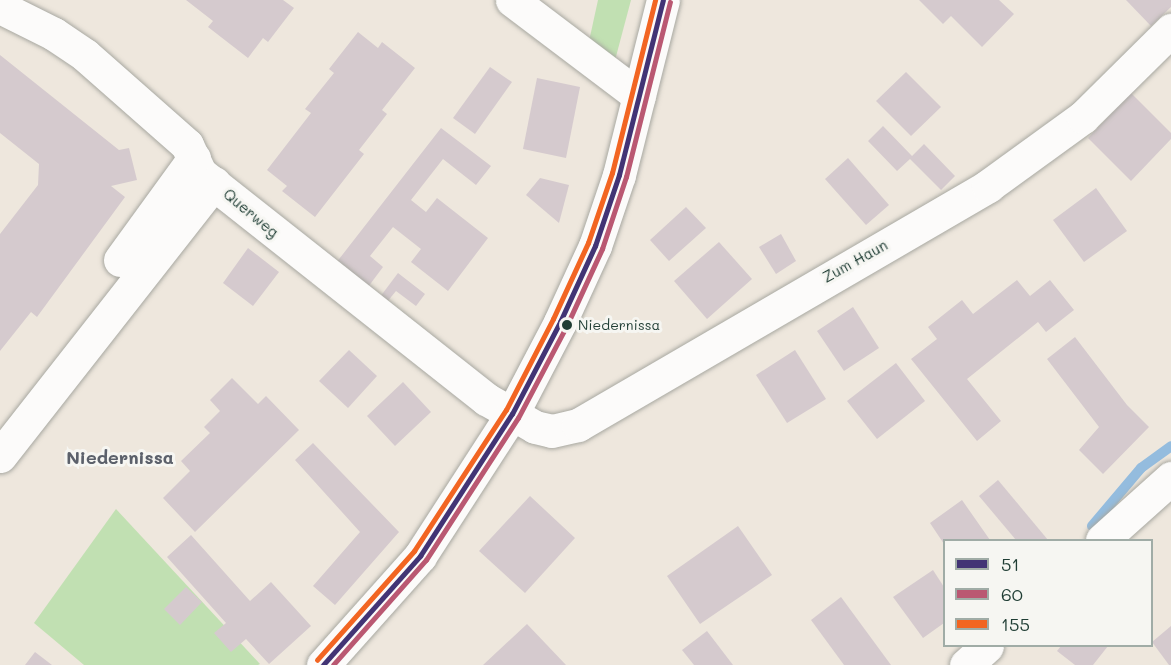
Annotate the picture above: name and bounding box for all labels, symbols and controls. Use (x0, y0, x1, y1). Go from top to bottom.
street label: Querweg (220, 185, 282, 241)
street label: Zum Haun (819, 236, 891, 286)
place label: Niedernissa (578, 317, 660, 333)
marker: Niedernissa (561, 319, 573, 331)
district label: Niedernissa (66, 446, 174, 468)
legend (943, 539, 1153, 647)
text: 51 (1001, 552, 1020, 576)
text: 60 (1001, 582, 1023, 606)
text: 155 (1001, 612, 1030, 636)

